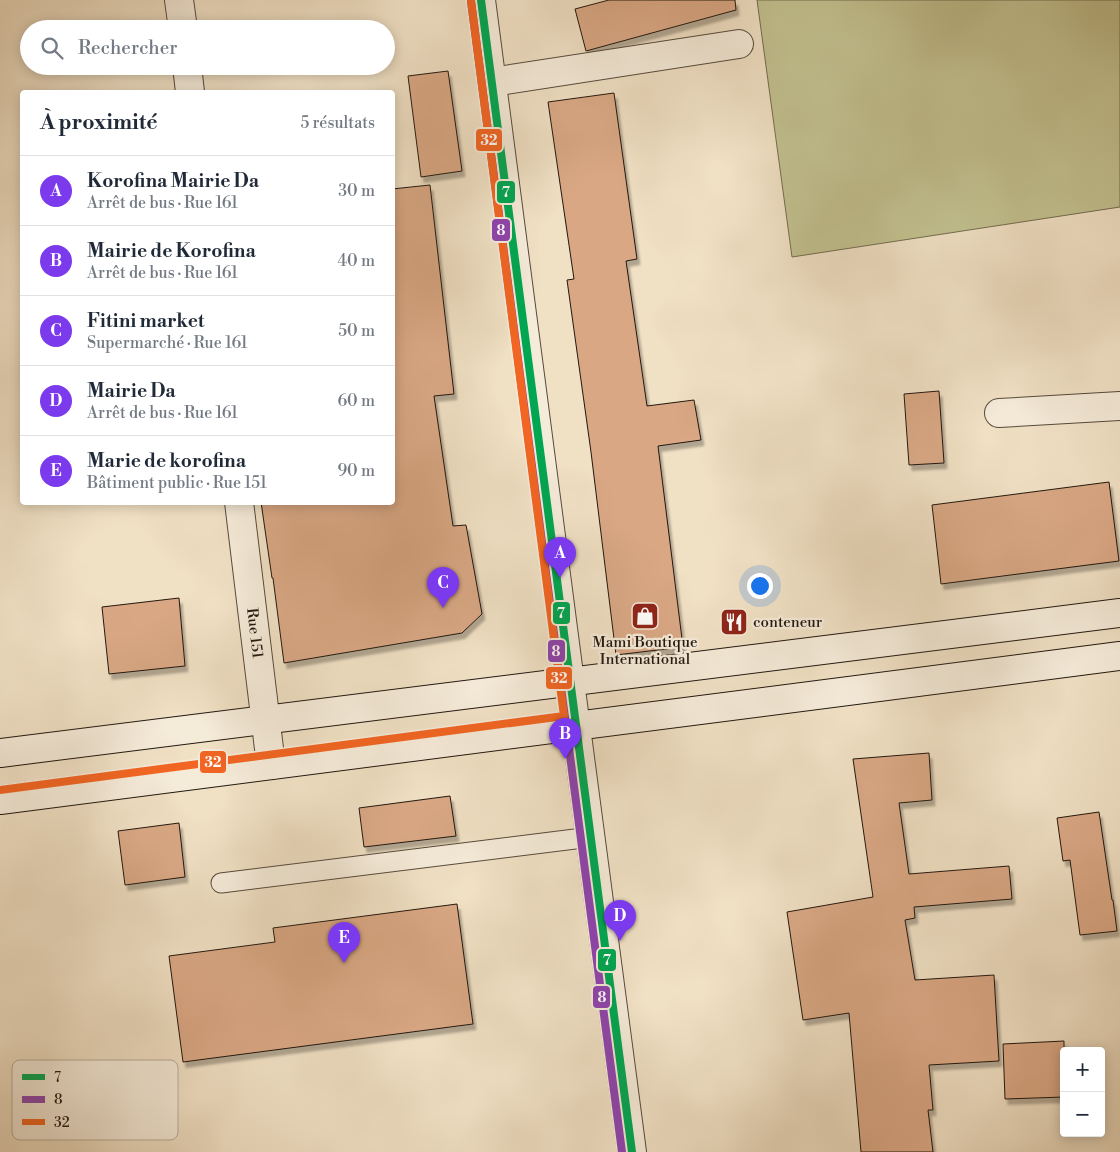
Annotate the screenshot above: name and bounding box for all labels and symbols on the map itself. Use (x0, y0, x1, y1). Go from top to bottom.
line badge: 32 (475, 128, 503, 152)
text: 32 (480, 132, 498, 150)
line badge: 7 (496, 180, 516, 204)
text: 7 (502, 184, 511, 202)
line badge: 8 (491, 218, 511, 242)
text: 8 (497, 222, 506, 240)
pin: A (544, 537, 576, 578)
pin: C (427, 567, 459, 608)
your location (747, 573, 773, 599)
line badge: 7 (552, 601, 571, 625)
shop icon: Mami Boutique International (630, 601, 660, 631)
text: 7 (557, 605, 566, 623)
street label: Rue 151 (242, 607, 267, 660)
restaurant icon: conteneur (719, 607, 749, 637)
place label: conteneur (753, 613, 823, 632)
place label: Mami Boutique International (592, 633, 698, 669)
line badge: 8 (547, 639, 566, 663)
text: 8 (552, 643, 561, 661)
line badge: 32 (545, 666, 573, 690)
text: 32 (550, 670, 568, 688)
pin: B (549, 718, 581, 759)
line badge: 32 (199, 750, 227, 774)
text: 32 (204, 754, 222, 772)
pin: D (604, 900, 636, 941)
pin: E (328, 922, 360, 963)
line badge: 7 (597, 948, 617, 972)
text: 7 (603, 952, 612, 970)
line badge: 8 (592, 985, 611, 1009)
text: 8 (598, 989, 607, 1007)
legend (12, 1060, 178, 1140)
text: 7 (54, 1069, 61, 1087)
text: 8 (54, 1091, 63, 1109)
text: 32 (54, 1114, 70, 1132)

